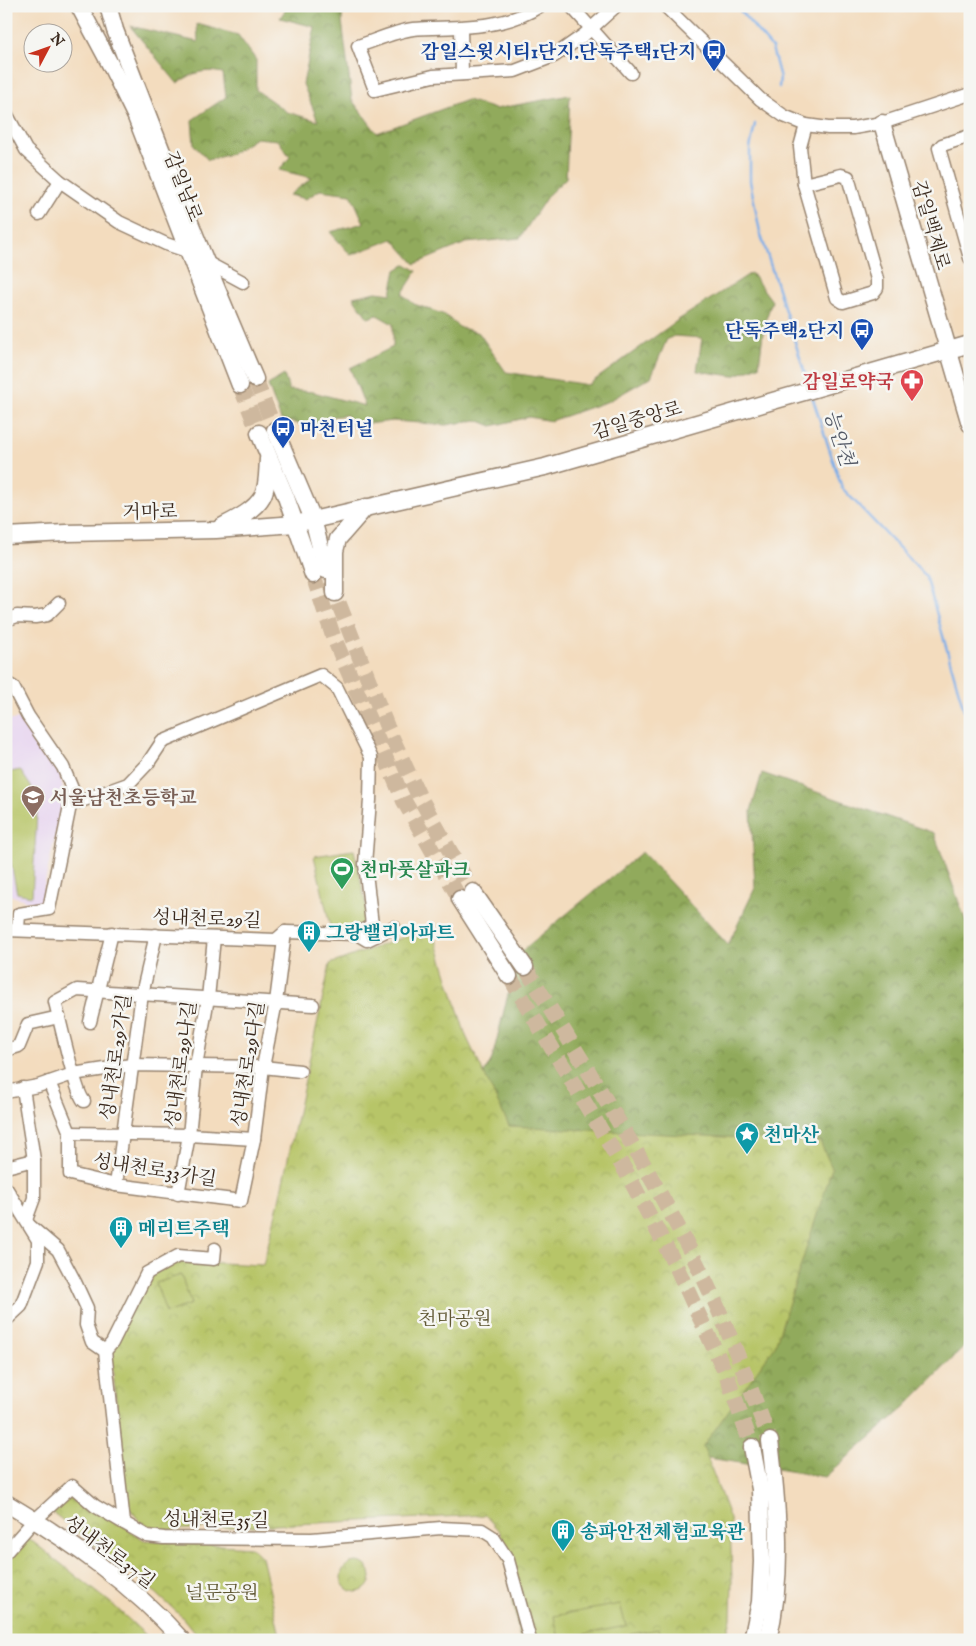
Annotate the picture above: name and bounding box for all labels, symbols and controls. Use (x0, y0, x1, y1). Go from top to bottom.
north arrow (22, 22, 72, 72)
text: N (46, 29, 68, 51)
bus stop icon: 감일스윗시티1단지.단독주택1단지 (701, 38, 727, 72)
place label: 감일스윗시티1단지.단독주택1단지 (421, 41, 696, 65)
street label: 감일남로 (158, 148, 206, 225)
street label: 감일백제로 (906, 178, 954, 273)
bus stop icon: 단독주택2단지 (849, 317, 875, 351)
place label: 단독주택2단지 (725, 320, 844, 344)
pharmacy icon: 감일로약국 (899, 368, 925, 402)
place label: 감일로약국 (802, 371, 894, 395)
street label: 감일중앙로 (590, 397, 685, 445)
water label: 능안천 (818, 407, 860, 471)
bus stop icon: 마천터널 (270, 415, 296, 449)
place label: 마천터널 (300, 418, 373, 442)
street label: 거마로 (122, 501, 178, 525)
school or university icon: 서울남천초등학교 (20, 784, 46, 818)
place label: 서울남천초등학교 (50, 787, 197, 811)
sports icon: 천마풋살파크 (329, 856, 355, 890)
place label: 천마풋살파크 (360, 859, 471, 883)
street label: 성내천로29길 (152, 906, 262, 934)
building icon: 그랑밸리아파트 (296, 919, 322, 953)
place label: 그랑밸리아파트 (326, 922, 455, 946)
street label: 성내천로29가길 (96, 993, 138, 1122)
street label: 성내천로29나길 (161, 1000, 203, 1129)
street label: 성내천로29다길 (227, 1000, 271, 1129)
place icon: 천마산 (734, 1121, 760, 1155)
place label: 천마산 (764, 1124, 820, 1148)
street label: 성내천로33가길 (91, 1149, 218, 1193)
building icon: 메리트주택 (108, 1215, 134, 1249)
place label: 메리트주택 (138, 1218, 230, 1242)
park label: 천마공원 (418, 1308, 492, 1332)
street label: 성내천로35길 (163, 1508, 269, 1534)
street label: 성내천로37길 (59, 1511, 159, 1595)
building icon: 송파안전체험교육관 (550, 1518, 576, 1552)
place label: 송파안전체험교육관 (580, 1521, 746, 1545)
park label: 널문공원 (185, 1582, 259, 1606)

